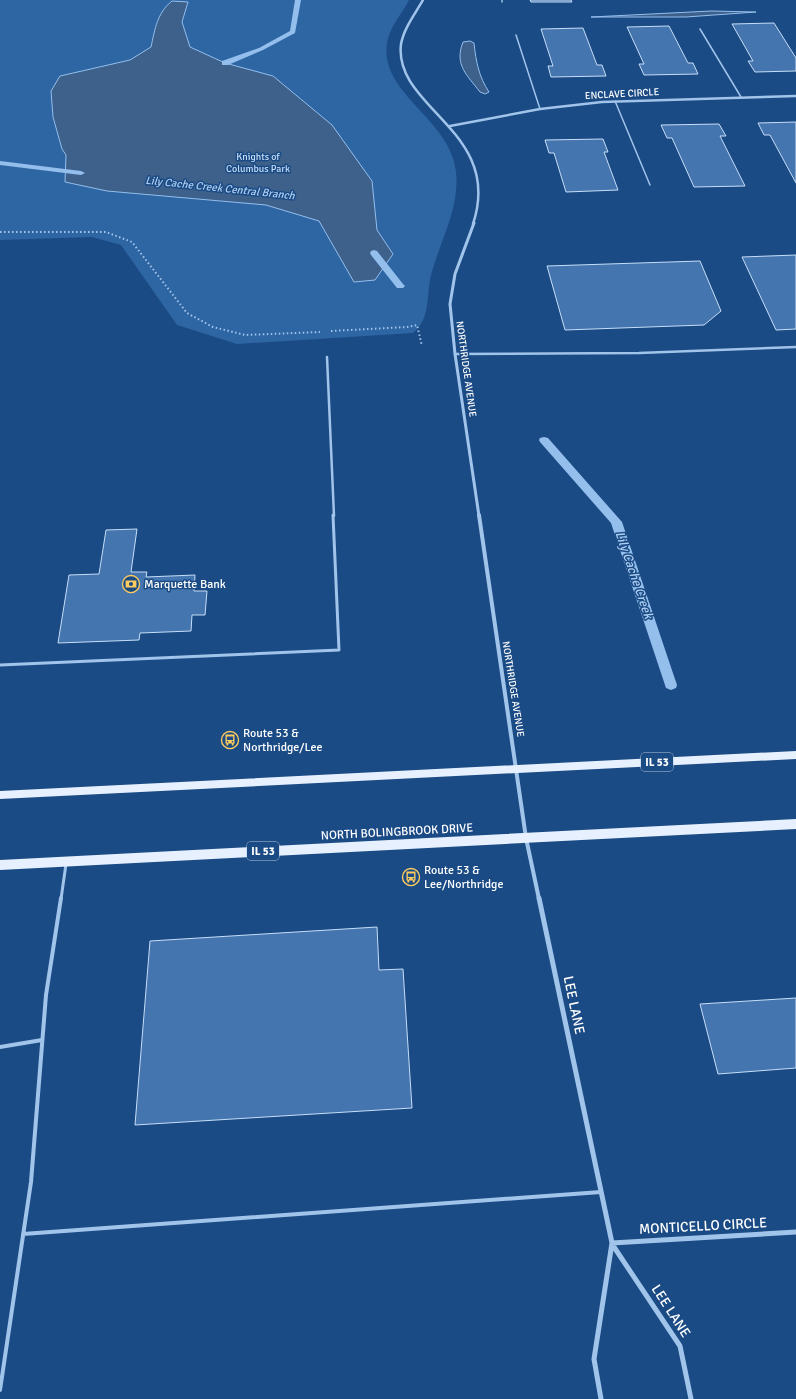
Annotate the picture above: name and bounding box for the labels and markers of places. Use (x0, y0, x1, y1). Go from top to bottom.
bank icon: Marquette Bank (121, 574, 141, 594)
place label: Marquette Bank (144, 577, 226, 592)
place label: Route 53 & Northridge/Lee (243, 726, 322, 755)
bus stop icon: Route 53 & Northridge/Lee (220, 730, 240, 750)
place label: Route 53 & Lee/Northridge (424, 863, 503, 892)
bus stop icon: Route 53 & Lee/Northridge (401, 867, 421, 887)

